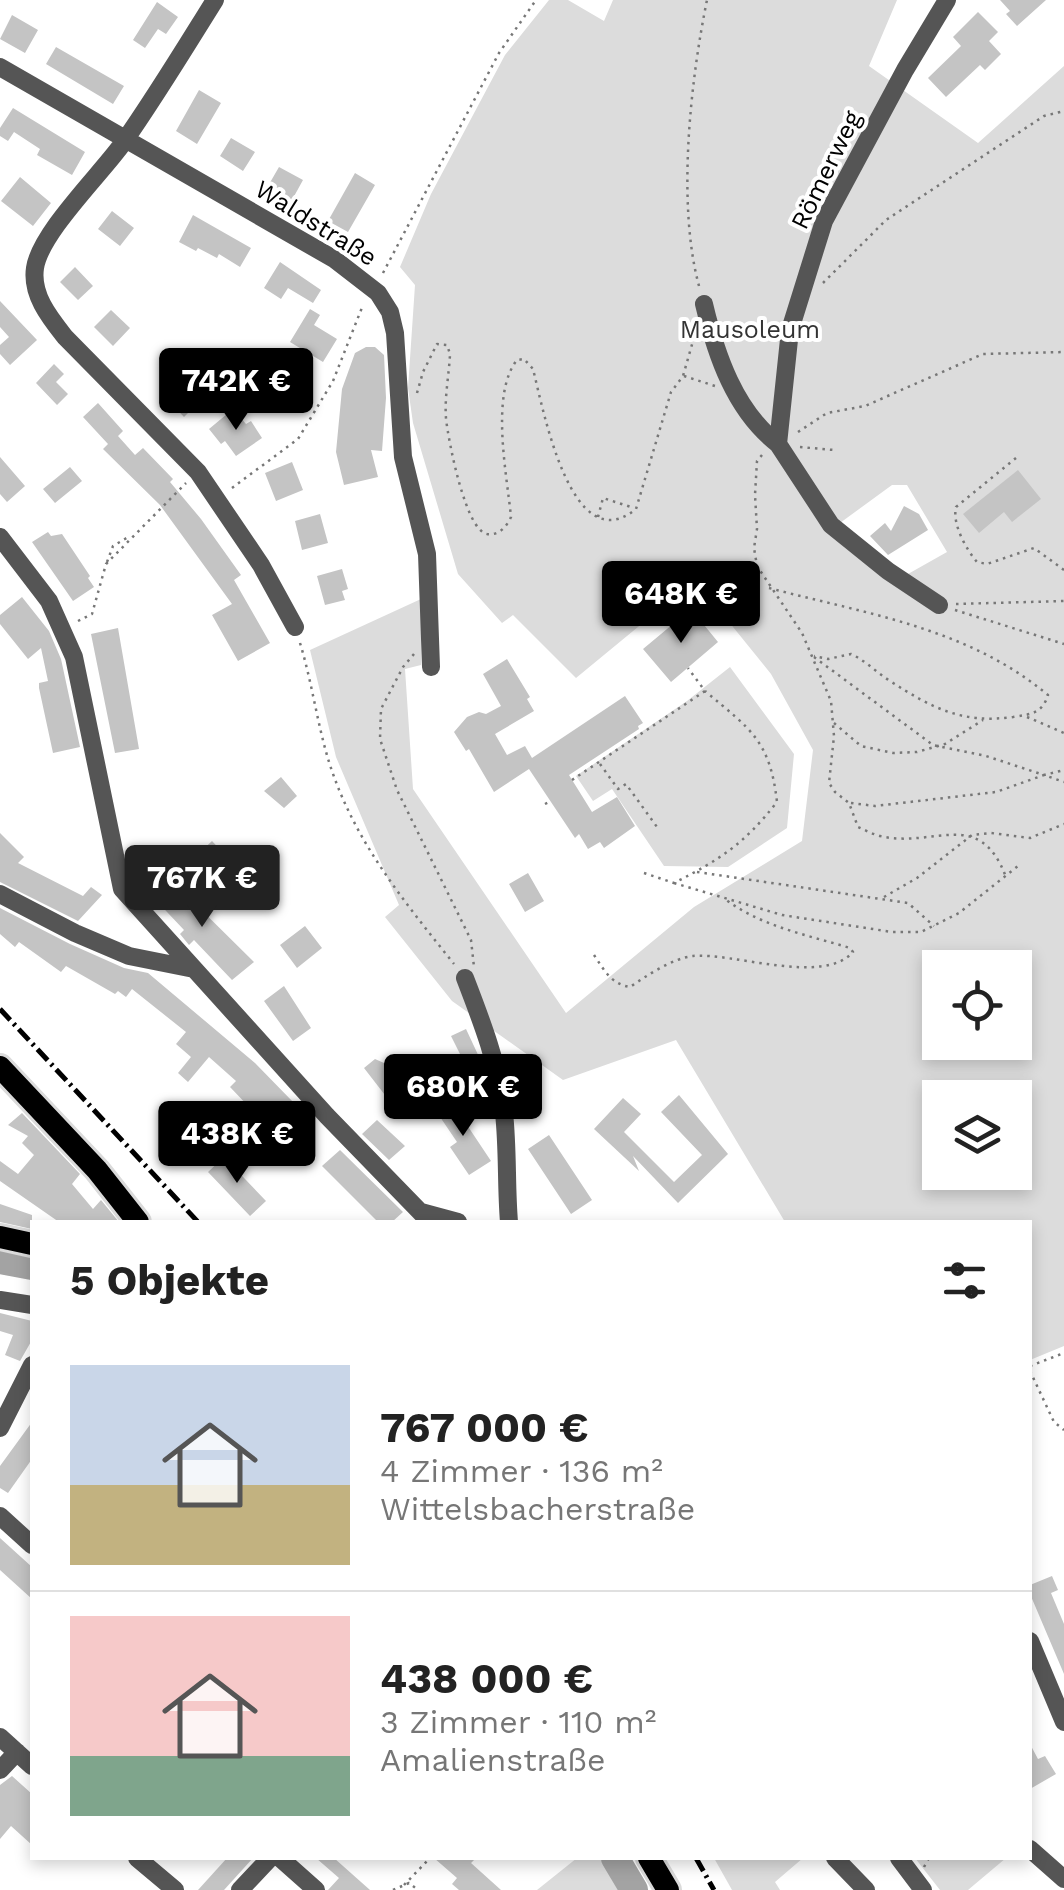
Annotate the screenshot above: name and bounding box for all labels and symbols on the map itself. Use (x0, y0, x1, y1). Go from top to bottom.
street label: Römerweg (785, 106, 867, 234)
street label: Waldstraße (250, 174, 382, 272)
park label: Mausoleum (680, 315, 820, 344)
pin: 742K € (155, 348, 317, 433)
pin: 648K € (600, 561, 762, 646)
pin: 767K € (121, 845, 283, 930)
pin: 680K € (382, 1054, 544, 1139)
pin: 438K € (156, 1101, 318, 1186)

